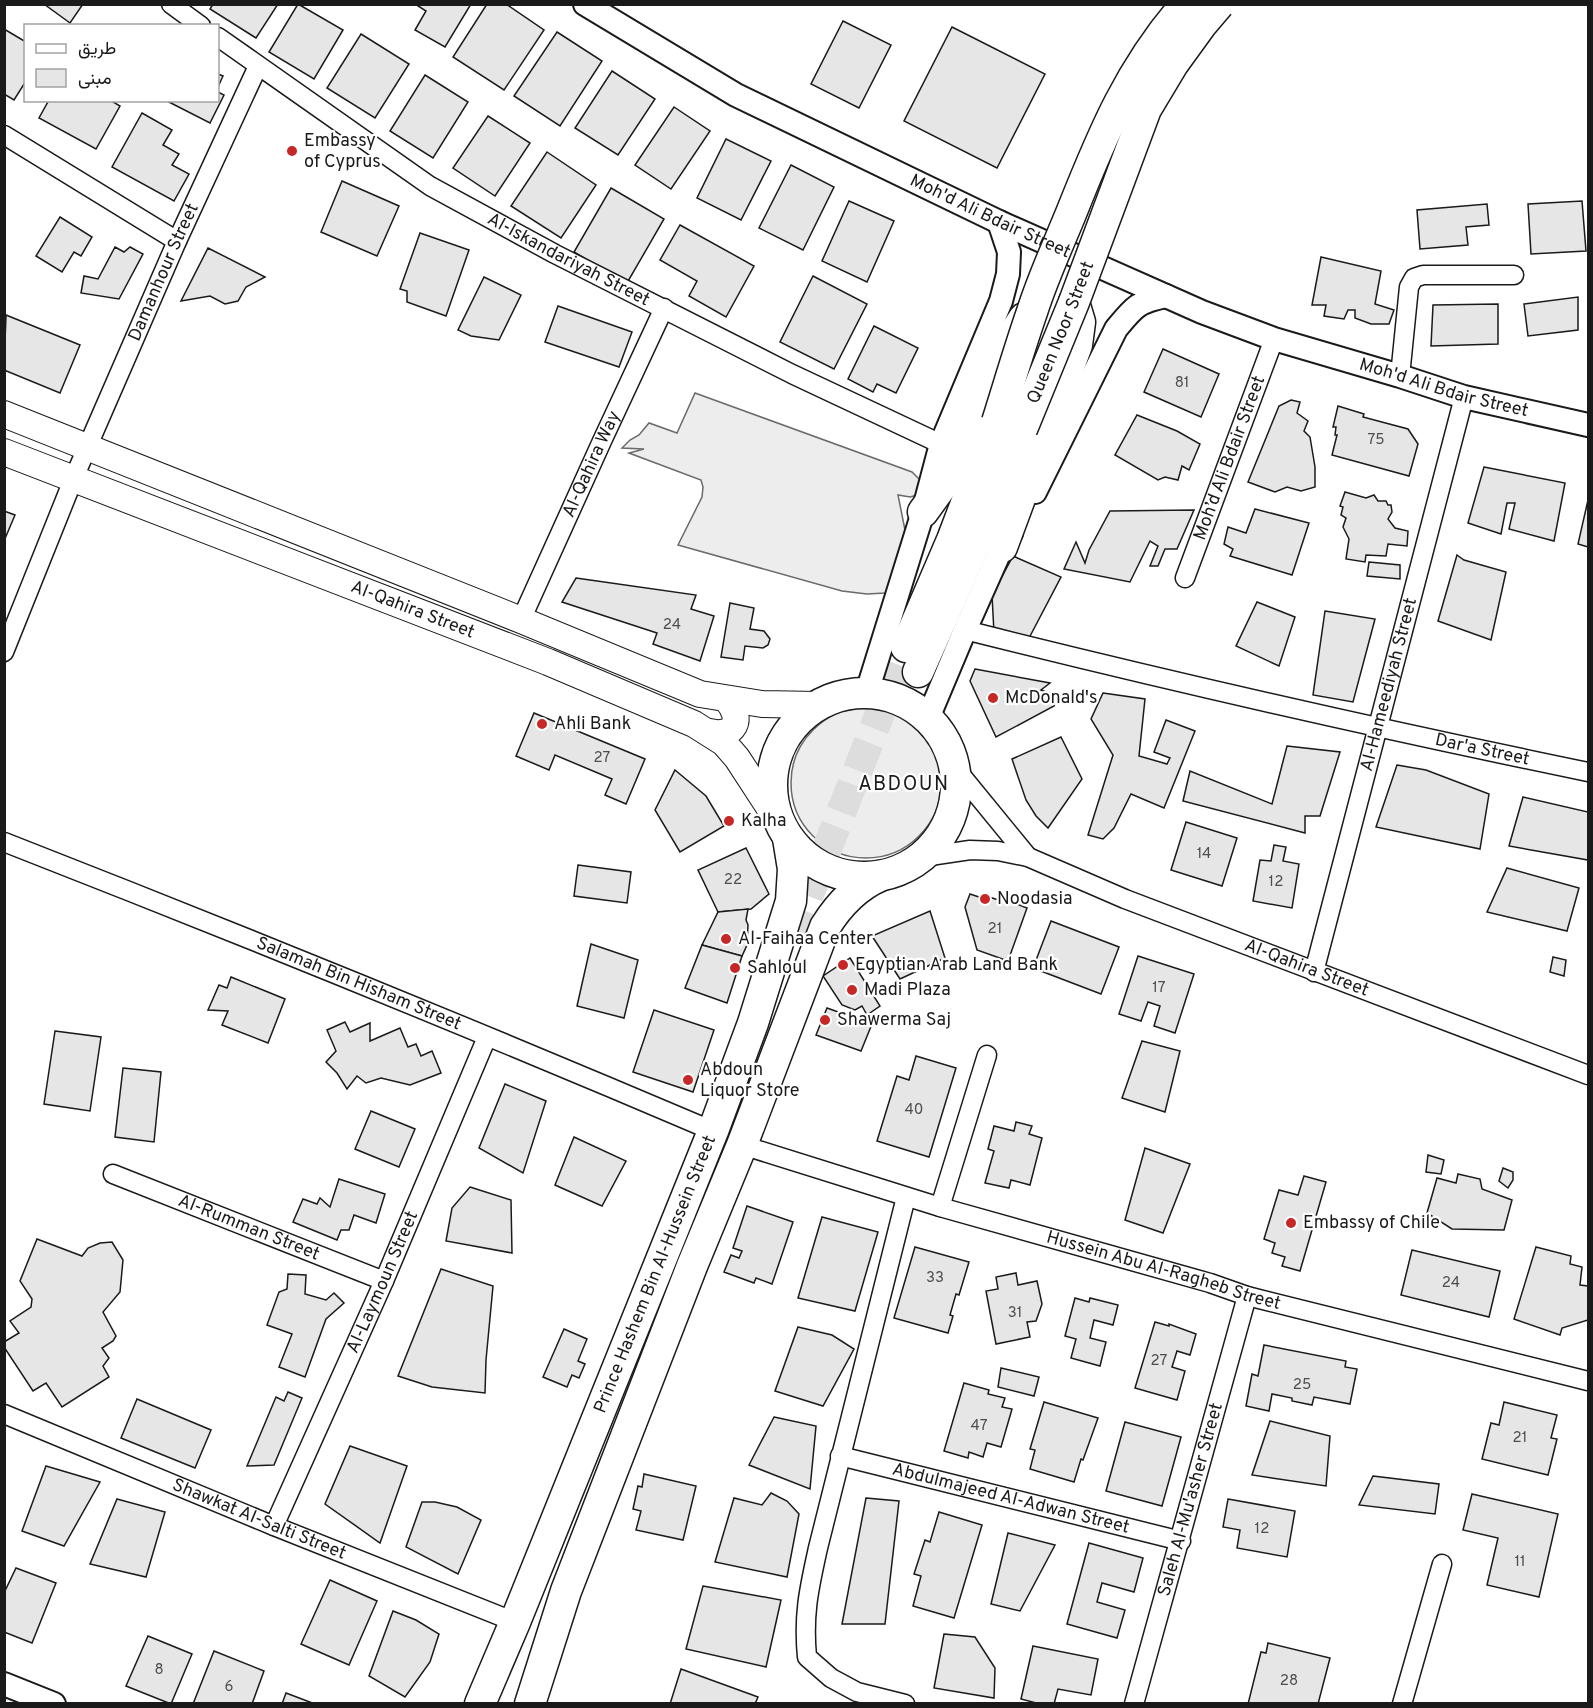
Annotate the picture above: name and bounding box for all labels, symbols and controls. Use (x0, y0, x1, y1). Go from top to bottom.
legend (24, 24, 219, 102)
text: طريق (78, 38, 116, 61)
text: مبنى (78, 68, 112, 91)
place label: Embassy of Cyprus (304, 130, 381, 174)
marker: Embassy of Cyprus (285, 144, 299, 158)
street label: Moh'd Ali Bdair Street (906, 169, 1074, 264)
street label: Damanhour Street (123, 200, 204, 345)
street label: Al-Iskandariyah Street (483, 208, 654, 312)
street label: Queen Noor Street (1022, 258, 1100, 407)
street label: Moh'd Ali Bdair Street (1356, 353, 1530, 423)
street label: Moh’d Ali Bdair Street (1189, 373, 1271, 544)
house number: 81 (1175, 374, 1189, 393)
street label: Al-Qahira Way (557, 407, 626, 521)
house number: 75 (1367, 431, 1385, 450)
street label: Al-Qahira Street (347, 575, 478, 644)
street label: Al-Hameediyah Street (1355, 595, 1423, 774)
house number: 24 (663, 616, 681, 635)
place label: McDonald's (1005, 687, 1097, 710)
marker: McDonald's (986, 691, 1000, 705)
place label: Ahli Bank (554, 713, 631, 736)
marker: Ahli Bank (535, 717, 549, 731)
street label: Dar'a Street (1433, 728, 1532, 771)
house number: 27 (594, 749, 611, 768)
district label: ABDOUN (858, 772, 950, 798)
place label: Kalha (741, 810, 787, 833)
marker: Kalha (722, 814, 736, 828)
house number: 14 (1197, 845, 1211, 864)
house number: 22 (724, 871, 742, 890)
house number: 12 (1269, 873, 1283, 892)
place label: Noodasia (997, 888, 1073, 911)
marker: Noodasia (978, 892, 992, 906)
house number: 21 (988, 920, 1002, 939)
place label: Al-Faihaa Center (738, 928, 873, 951)
street label: Salamah Bin Hisham Street (253, 932, 465, 1036)
marker: Al-Faihaa Center (719, 932, 733, 946)
street label: Al-Qahira Street (1241, 934, 1372, 1002)
place label: Egyptian Arab Land Bank (855, 954, 1058, 977)
place label: Sahloul (747, 957, 807, 980)
marker: Egyptian Arab Land Bank (836, 958, 850, 972)
marker: Sahloul (728, 961, 742, 975)
place label: Madi Plaza (864, 979, 951, 1002)
house number: 17 (1152, 979, 1166, 998)
marker: Madi Plaza (845, 983, 859, 997)
place label: Shawerma Saj (837, 1009, 951, 1032)
marker: Shawerma Saj (818, 1013, 832, 1027)
place label: Abdoun Liquor Store (700, 1059, 799, 1103)
marker: Abdoun Liquor Store (681, 1073, 695, 1087)
house number: 40 (905, 1101, 923, 1120)
street label: Prince Hashem Bin Al-Hussein Street (589, 1132, 722, 1417)
street label: Al-Rumman Street (175, 1189, 323, 1266)
street label: Al-Laymoun Street (342, 1208, 424, 1357)
place label: Embassy of Chile (1303, 1212, 1440, 1235)
marker: Embassy of Chile (1284, 1216, 1298, 1230)
street label: Hussein Abu Al-Ragheb Street (1044, 1226, 1283, 1315)
house number: 33 (926, 1269, 944, 1288)
house number: 24 (1442, 1274, 1460, 1293)
house number: 31 (1008, 1304, 1022, 1323)
house number: 27 (1151, 1352, 1168, 1371)
house number: 25 (1293, 1376, 1311, 1395)
street label: Saleh Al-Mu'asher Street (1153, 1400, 1228, 1599)
house number: 47 (971, 1417, 988, 1436)
house number: 21 (1513, 1429, 1527, 1448)
street label: Abdulmajeed Al-Adwan Street (890, 1458, 1132, 1539)
street label: Shawkat Al-Salti Street (169, 1474, 349, 1565)
house number: 12 (1255, 1520, 1269, 1539)
house number: 11 (1514, 1553, 1526, 1572)
house number: 8 (154, 1661, 164, 1680)
house number: 28 (1280, 1672, 1298, 1691)
house number: 6 (225, 1678, 234, 1697)

